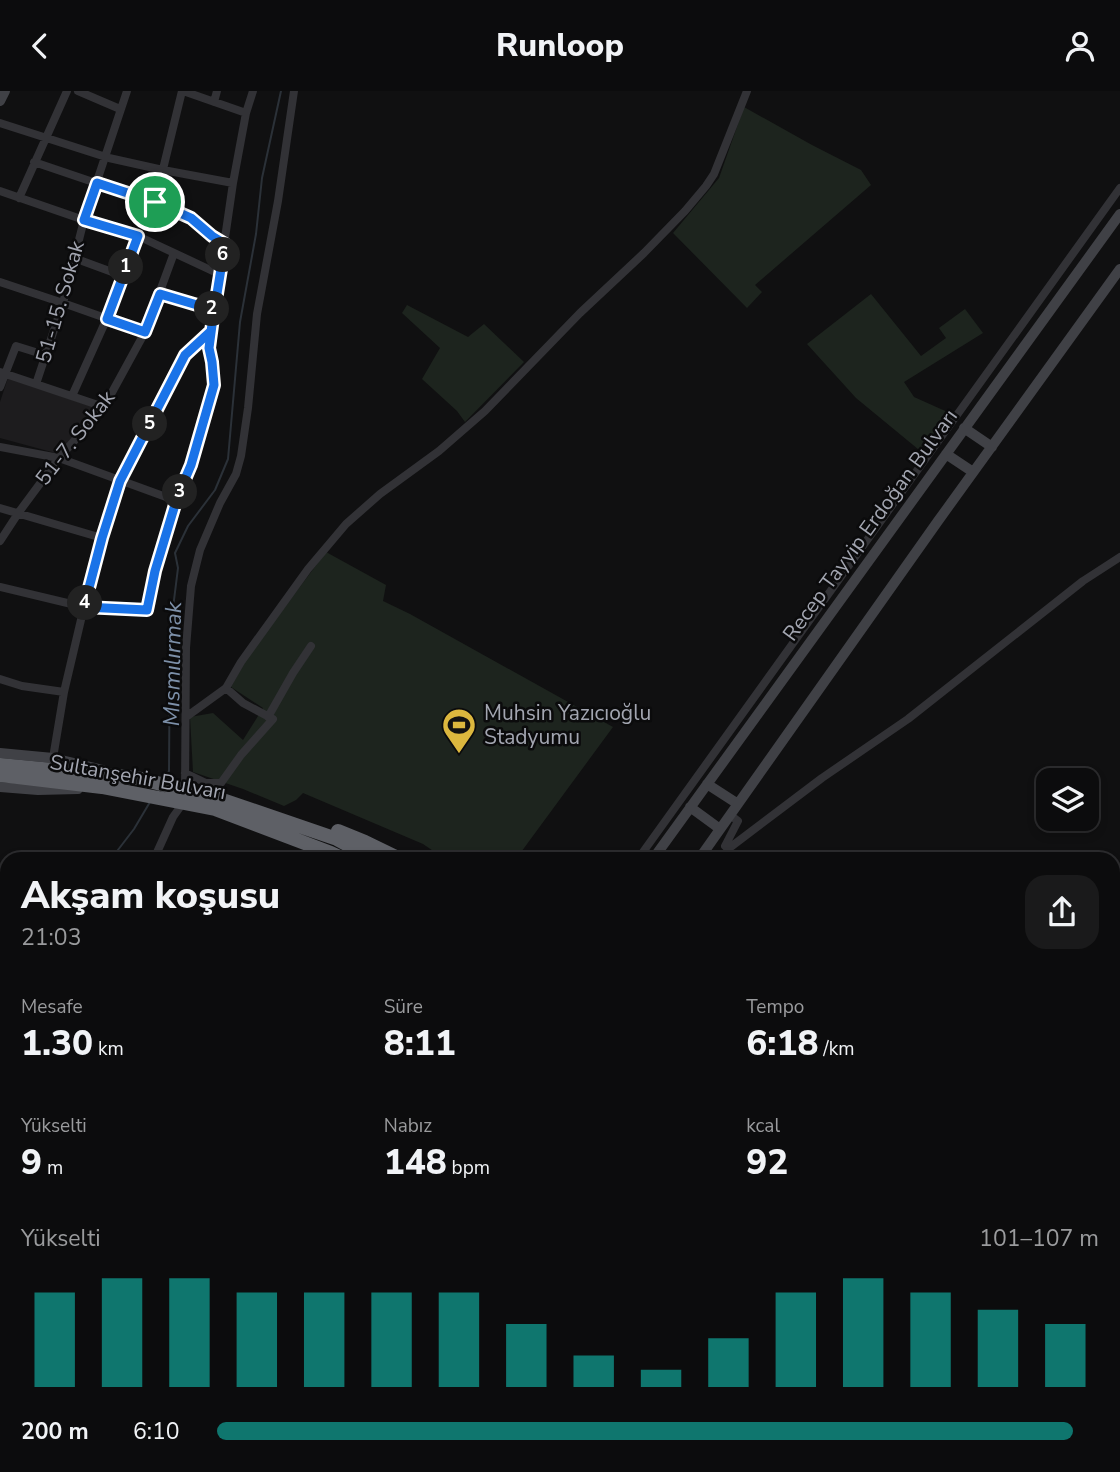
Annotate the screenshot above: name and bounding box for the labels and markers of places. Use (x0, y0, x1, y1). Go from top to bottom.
pin (125, 172, 185, 232)
pin: 6 (206, 237, 241, 273)
pin: 1 (108, 249, 144, 285)
pin: 2 (194, 291, 230, 326)
pin: 5 (132, 407, 168, 441)
pin: 3 (162, 475, 198, 509)
pin: 4 (68, 585, 102, 621)
place label: Muhsin Yazıcıoğlu Stadyumu (484, 699, 651, 751)
sports icon: Muhsin Yazıcıoğlu Stadyumu (440, 706, 478, 755)

